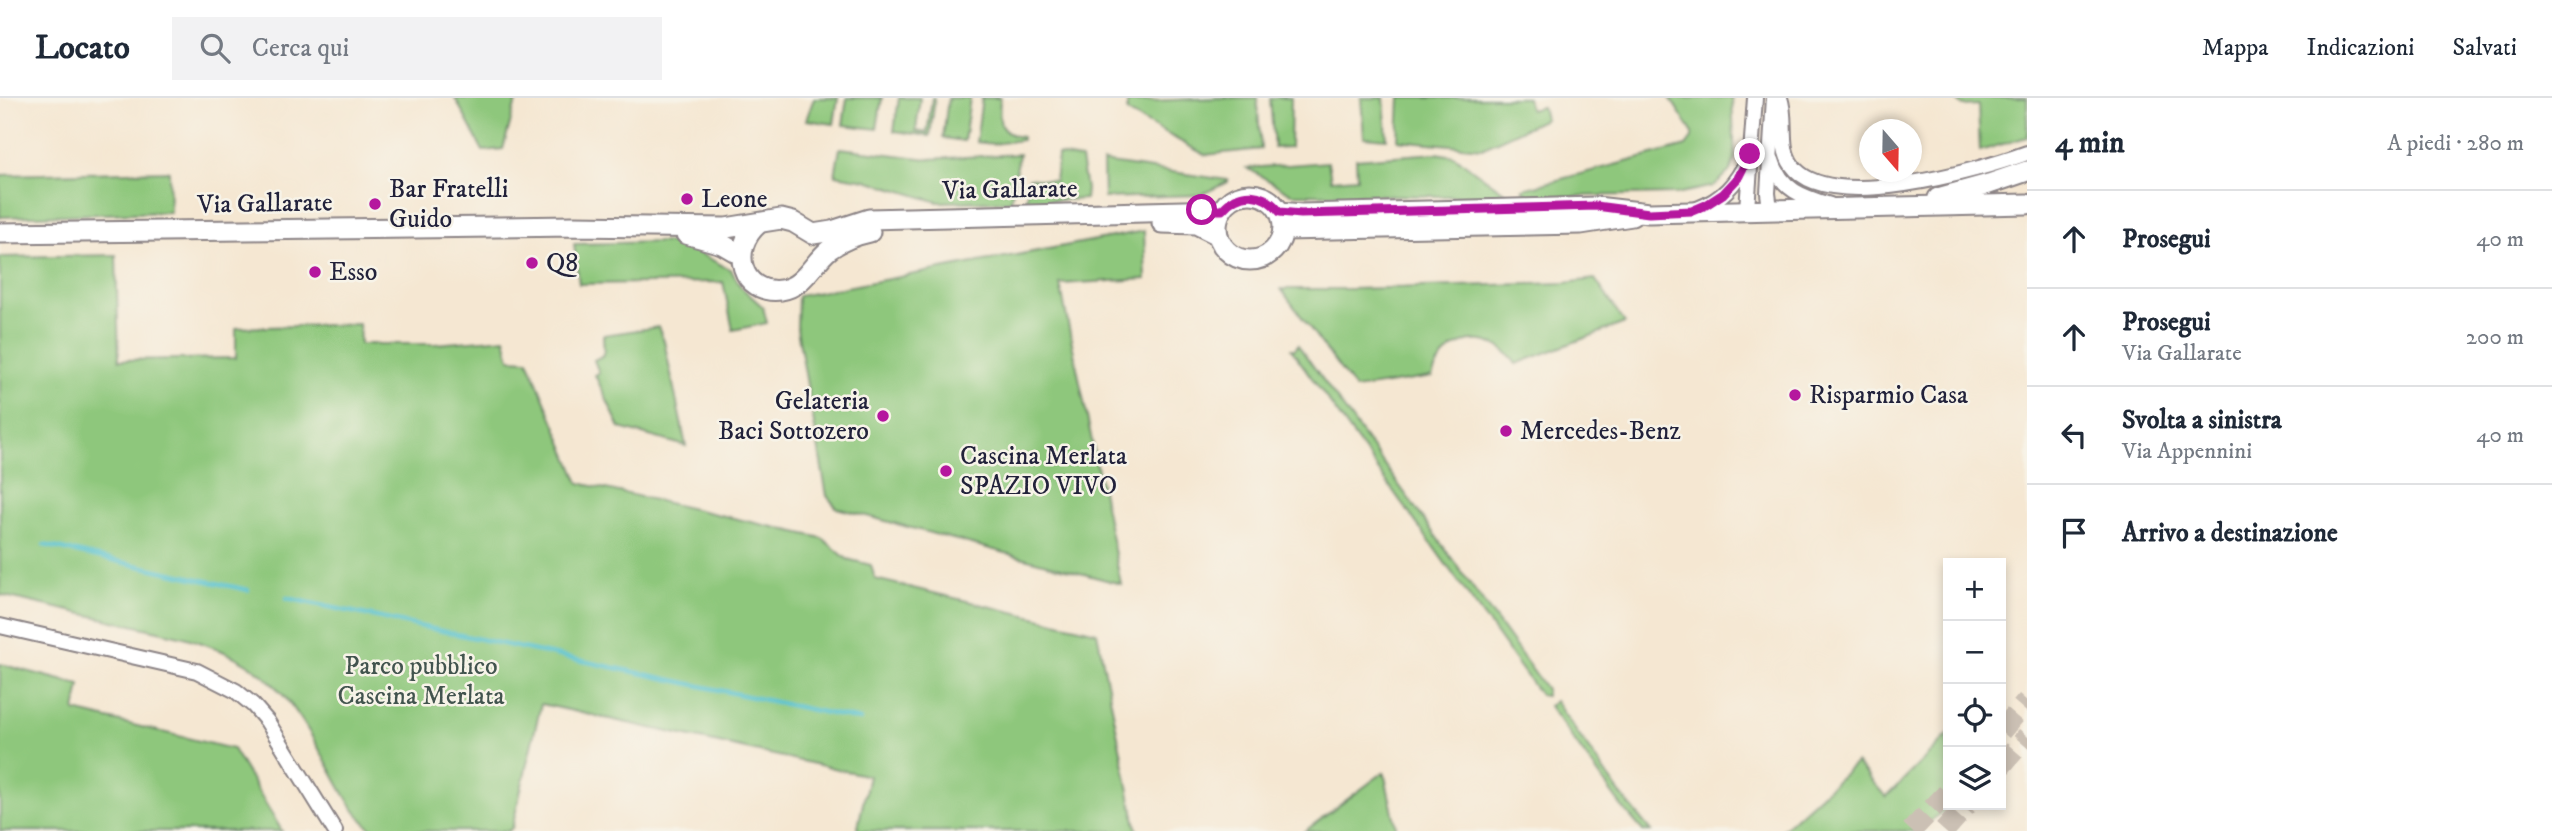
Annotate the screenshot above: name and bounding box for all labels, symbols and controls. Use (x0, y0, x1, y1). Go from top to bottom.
search box (172, 17, 662, 80)
text: Locato (35, 28, 130, 69)
icon: search (196, 29, 234, 67)
text: Cerca qui (252, 32, 349, 65)
text: Mappa (2202, 33, 2269, 63)
text: Indicazioni (2307, 33, 2415, 63)
text: Salvati (2453, 33, 2517, 63)
north arrow (1859, 119, 1922, 182)
text: 4 min (2055, 125, 2125, 162)
text: A piedi · 280 m (2387, 129, 2524, 158)
route end (1734, 138, 1765, 169)
street label: Via Gallarate (941, 172, 1078, 208)
place label: Bar Fratelli Guido (389, 173, 509, 236)
place label: Leone (701, 183, 767, 216)
street label: Via Gallarate (196, 186, 333, 222)
marker: Leone (679, 191, 695, 207)
route start (1186, 194, 1217, 225)
marker: Bar Fratelli Guido (367, 196, 383, 212)
icon: ahead (2055, 220, 2093, 258)
text: Prosegui (2122, 223, 2211, 256)
text: 40 m (2476, 225, 2524, 254)
place label: Q8 (546, 247, 578, 280)
marker: Q8 (524, 255, 540, 271)
place label: Esso (329, 256, 377, 289)
marker: Esso (307, 264, 323, 280)
text: Prosegui (2122, 306, 2211, 339)
icon: ahead (2055, 318, 2093, 356)
text: 200 m (2466, 323, 2524, 352)
text: Via Gallarate (2122, 339, 2242, 368)
place label: Risparmio Casa (1809, 379, 1968, 412)
place label: Gelateria Baci Sottozero (718, 385, 869, 448)
marker: Risparmio Casa (1787, 387, 1803, 403)
text: Svolta a sinistra (2122, 404, 2282, 437)
marker: Gelateria Baci Sottozero (875, 408, 891, 424)
place label: Mercedes-Benz (1520, 415, 1681, 448)
icon: left (2055, 416, 2093, 454)
text: 40 m (2476, 421, 2524, 450)
marker: Mercedes-Benz (1498, 423, 1514, 439)
text: Via Appennini (2122, 437, 2252, 466)
place label: Cascina Merlata SPAZIO VIVO (960, 440, 1127, 503)
marker: Cascina Merlata SPAZIO VIVO (938, 463, 954, 479)
icon: arrive (2055, 514, 2093, 552)
text: Arrivo a destinazione (2122, 517, 2338, 550)
map controls (1943, 558, 2006, 810)
button: + (1943, 558, 2006, 621)
button: − (1943, 621, 2006, 684)
park label: Parco pubblico Cascina Merlata (337, 650, 505, 713)
button: locate (1943, 684, 2006, 747)
button: layers (1943, 747, 2006, 810)

